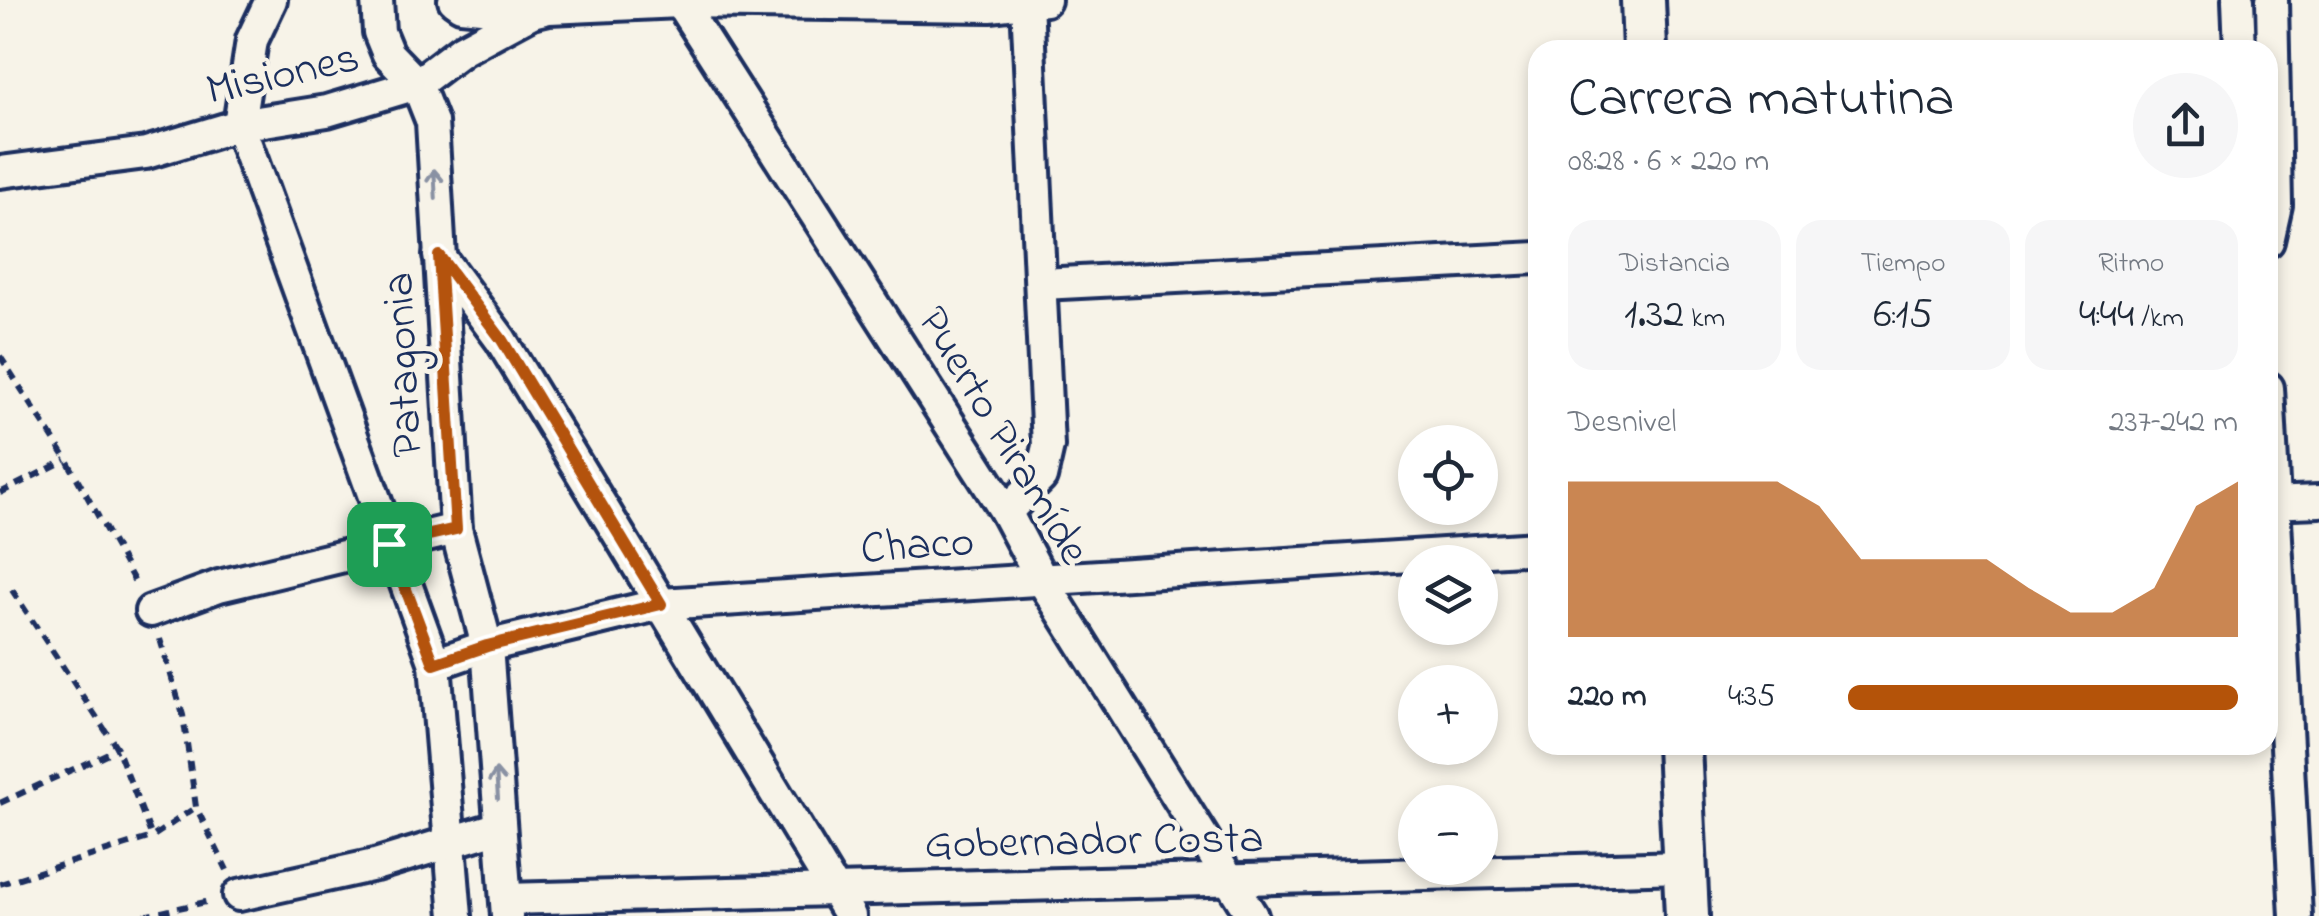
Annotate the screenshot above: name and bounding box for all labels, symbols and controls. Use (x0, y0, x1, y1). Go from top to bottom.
street label: Misiones (200, 26, 366, 125)
text: Carrera matutina (1568, 61, 1955, 141)
button: share (2133, 73, 2238, 178)
text: 08:28 · 6 × 220 m (1568, 139, 1769, 186)
one-way arrow (425, 168, 444, 200)
text: Distancia (1619, 244, 1730, 285)
text: Tiempo (1860, 244, 1946, 285)
text: Ritmo (2098, 244, 2164, 285)
street label: Patagonia (367, 270, 444, 459)
text: 1.32 (1624, 285, 1684, 346)
text: 6:15 (1873, 285, 1933, 346)
text: 4:44 (2079, 285, 2134, 346)
street label: Puerto Piramíde (898, 295, 1105, 579)
text: km (1684, 299, 1725, 340)
text: /km (2134, 299, 2184, 340)
text: Desnivel (1568, 400, 1677, 447)
text: 237–242 m (2109, 400, 2238, 447)
map controls (1398, 425, 1498, 885)
button: locate (1398, 425, 1498, 525)
pin (347, 502, 432, 587)
street label: Chaco (858, 510, 976, 584)
icon: arrive (362, 517, 417, 572)
button: layers (1398, 545, 1498, 645)
button: + (1398, 665, 1498, 765)
text: 220 m (1568, 674, 1646, 721)
text: 4:35 (1728, 674, 1775, 721)
one-way arrow (487, 768, 506, 800)
button: − (1398, 785, 1498, 885)
street label: Gobernador Costa (924, 807, 1264, 879)

